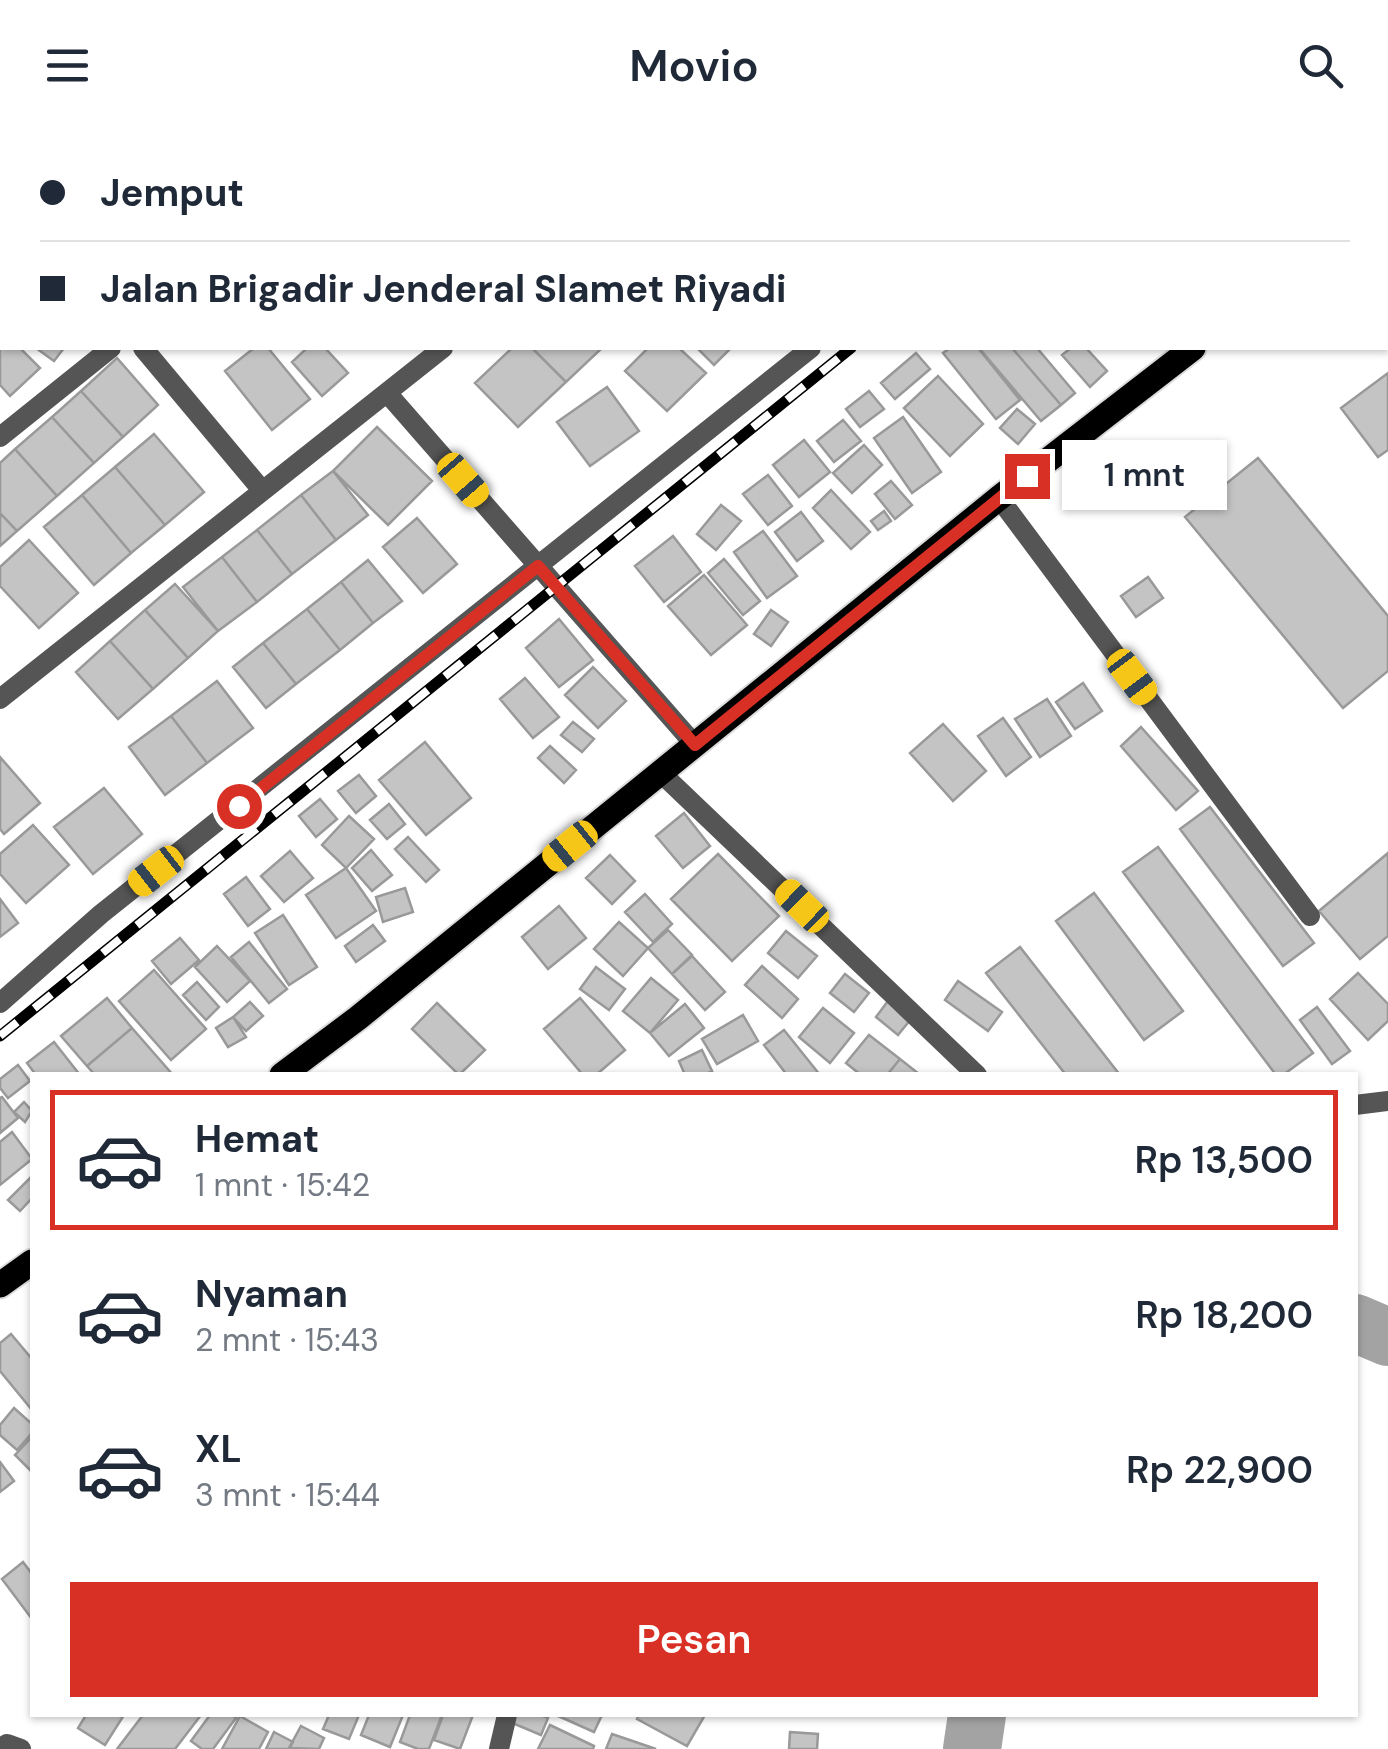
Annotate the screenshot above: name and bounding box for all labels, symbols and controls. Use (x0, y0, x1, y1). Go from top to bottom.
text: Movio (629, 36, 759, 95)
icon: menu (40, 38, 95, 93)
icon: search (1293, 38, 1348, 93)
text: Jemput (100, 168, 244, 218)
text: Jalan Brigadir Jenderal Slamet Riyadi (100, 264, 787, 314)
callout: 1 mnt (1062, 441, 1227, 511)
car (432, 448, 494, 512)
route end (1005, 454, 1050, 499)
text: 1 mnt (1104, 454, 1185, 496)
car (1102, 644, 1162, 710)
route start (217, 784, 262, 829)
car (537, 815, 603, 877)
car (123, 841, 189, 901)
car (770, 874, 834, 938)
text: Hemat (195, 1114, 319, 1164)
icon: car (75, 1115, 165, 1205)
text: Rp 13,500 (1134, 1135, 1313, 1185)
text: 1 mnt · 15:42 (195, 1164, 370, 1206)
text: Nyaman (195, 1269, 348, 1319)
icon: car (75, 1270, 165, 1360)
text: Rp 18,200 (1135, 1290, 1313, 1340)
text: 2 mnt · 15:43 (195, 1319, 379, 1361)
text: XL (195, 1424, 242, 1474)
icon: car (75, 1425, 165, 1515)
text: Rp 22,900 (1126, 1445, 1313, 1495)
text: 3 mnt · 15:44 (195, 1474, 380, 1516)
button: Pesan (70, 1582, 1318, 1697)

